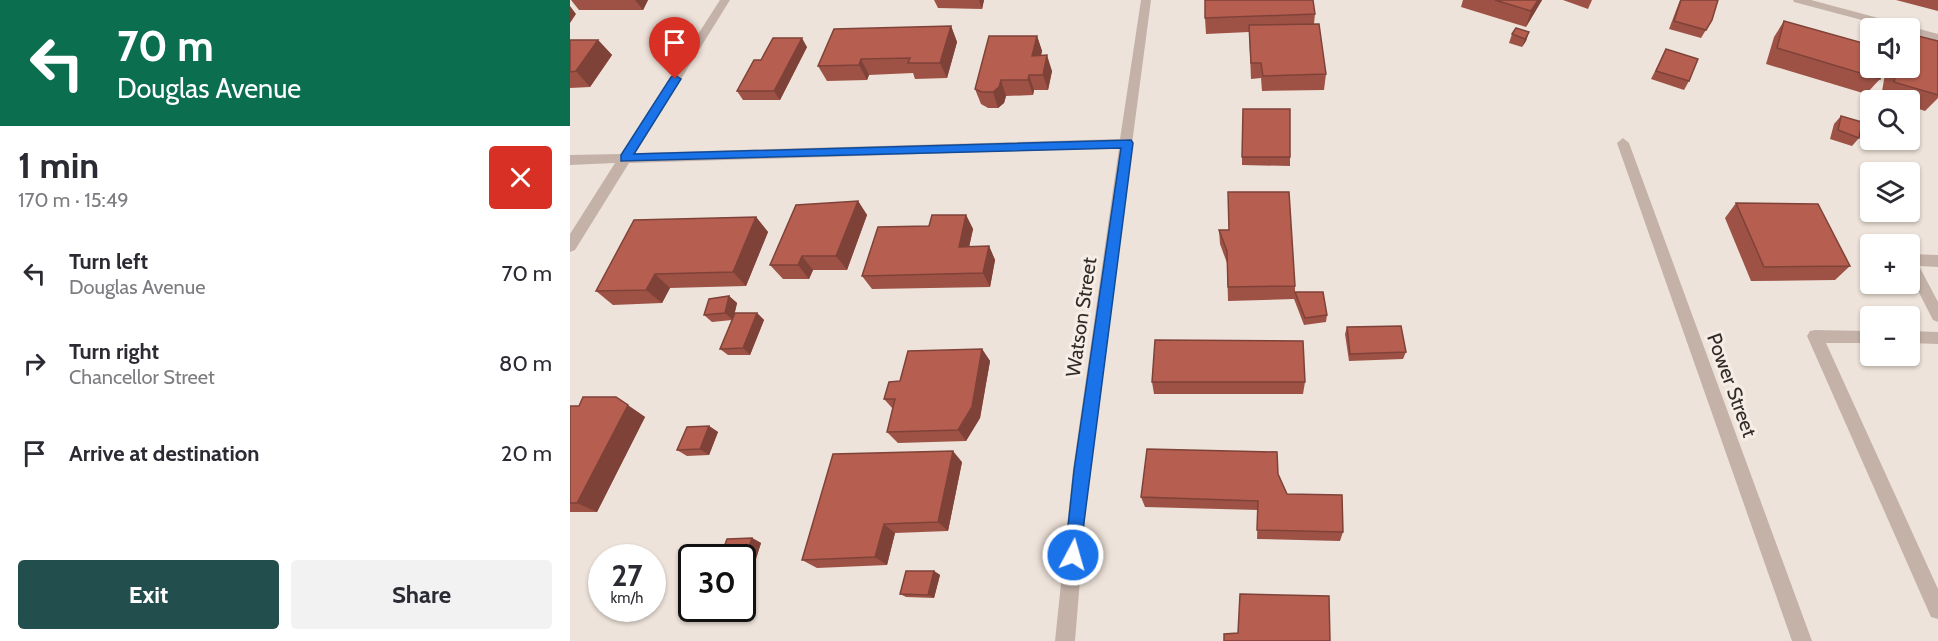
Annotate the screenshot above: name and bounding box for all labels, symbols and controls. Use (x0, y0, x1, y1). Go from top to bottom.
pin (649, 17, 700, 79)
map controls (1860, 18, 1920, 366)
button: sound (1860, 18, 1920, 78)
text: 70 m (117, 20, 214, 72)
icon: left (18, 24, 96, 102)
icon: arrive (658, 26, 691, 59)
text: Douglas Avenue (117, 72, 301, 105)
button: search (1860, 90, 1920, 150)
text: 1 min (18, 143, 99, 187)
button: close (489, 146, 552, 209)
button: layers (1860, 162, 1920, 222)
text: 170 m · 15:49 (18, 188, 129, 212)
button: + (1860, 234, 1920, 294)
text: Turn left (69, 248, 148, 275)
street label: Watson Street (1061, 255, 1101, 378)
icon: left (18, 257, 51, 290)
text: 70 m (502, 260, 552, 287)
text: Douglas Avenue (69, 275, 205, 299)
button: − (1860, 306, 1920, 366)
street label: Power Street (1702, 330, 1762, 441)
text: Turn right (69, 338, 159, 365)
icon: right (18, 347, 51, 380)
text: 80 m (499, 350, 552, 377)
text: Chancellor Street (69, 365, 215, 389)
icon: arrive (18, 437, 51, 470)
text: Arrive at destination (69, 440, 259, 467)
text: 20 m (501, 440, 552, 467)
position arrow (1041, 523, 1105, 587)
speed limit sign: 30 (678, 544, 756, 622)
text: 27 (611, 557, 643, 594)
button: Exit (18, 560, 279, 629)
button: Share (291, 560, 552, 629)
text: km/h (611, 589, 643, 607)

